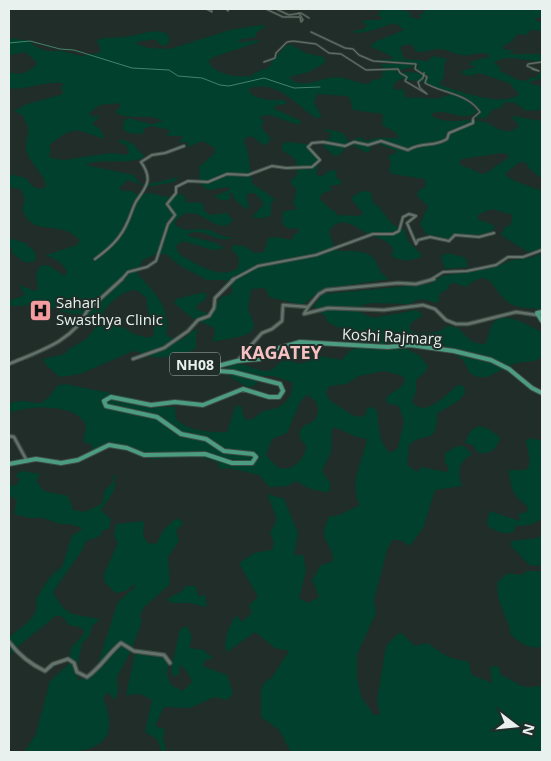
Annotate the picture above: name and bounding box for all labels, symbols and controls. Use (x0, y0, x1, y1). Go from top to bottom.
place label: Sahari Swasthya Clinic (56, 292, 163, 329)
hospital icon: Sahari Swasthya Clinic (28, 299, 52, 323)
street label: Koshi Rajmarg (341, 323, 443, 349)
district label: KAGATEY (240, 340, 323, 364)
road number: NH08 (170, 352, 220, 376)
north arrow (491, 701, 541, 751)
text: N (518, 722, 540, 738)

